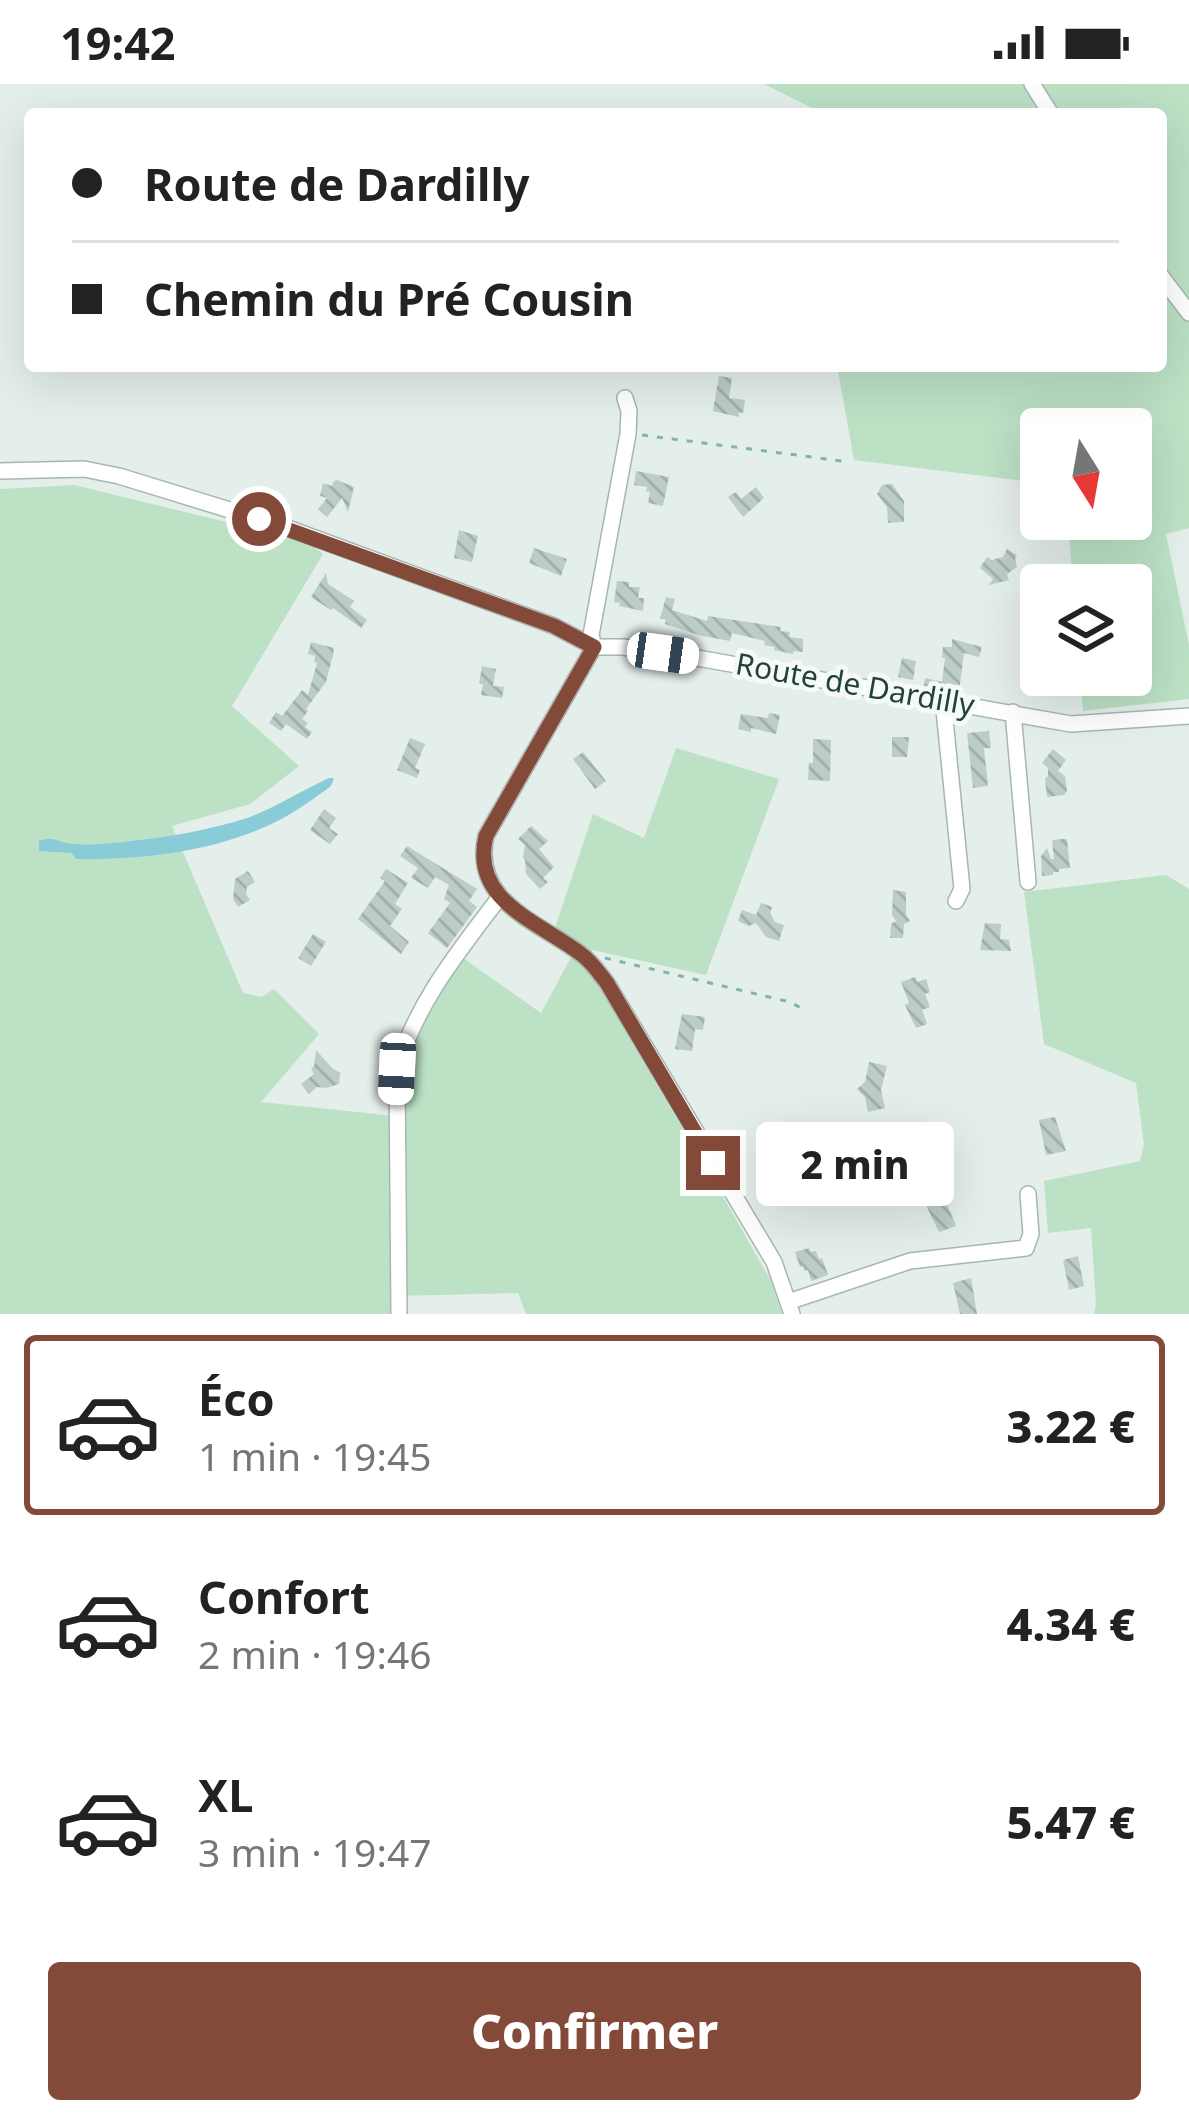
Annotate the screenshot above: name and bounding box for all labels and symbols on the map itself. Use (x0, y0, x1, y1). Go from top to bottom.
north arrow (1020, 408, 1152, 540)
route start (232, 492, 286, 546)
car (625, 630, 701, 676)
street label: Route de Dardilly (733, 642, 978, 725)
car (377, 1032, 417, 1106)
callout: 2 min (755, 1121, 953, 1205)
route end (686, 1136, 740, 1190)

